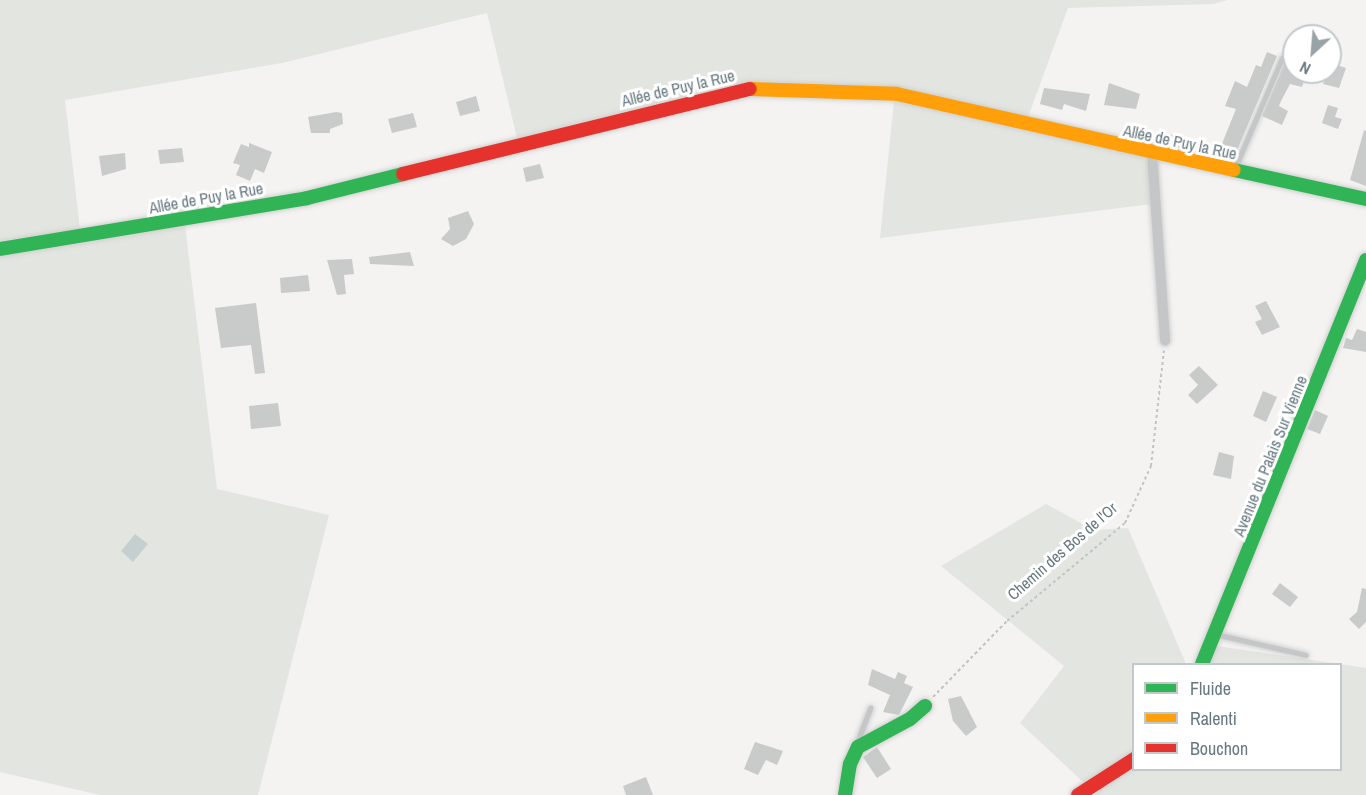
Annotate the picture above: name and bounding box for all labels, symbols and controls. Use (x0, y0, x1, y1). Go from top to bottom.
north arrow (1282, 24, 1342, 84)
text: N (1296, 56, 1314, 80)
street label: Allée de Puy la Rue (620, 66, 736, 110)
street label: Allée de Puy la Rue (1122, 121, 1238, 163)
street label: Allée de Puy la Rue (148, 179, 264, 217)
street label: Avenue du Palais Sur Vienne (1229, 373, 1311, 539)
street label: Chemin des Bos de l'Or (1003, 498, 1121, 604)
legend (1132, 663, 1342, 771)
text: Fluide (1190, 676, 1231, 701)
text: Ralenti (1190, 706, 1237, 731)
text: Bouchon (1190, 736, 1248, 761)

